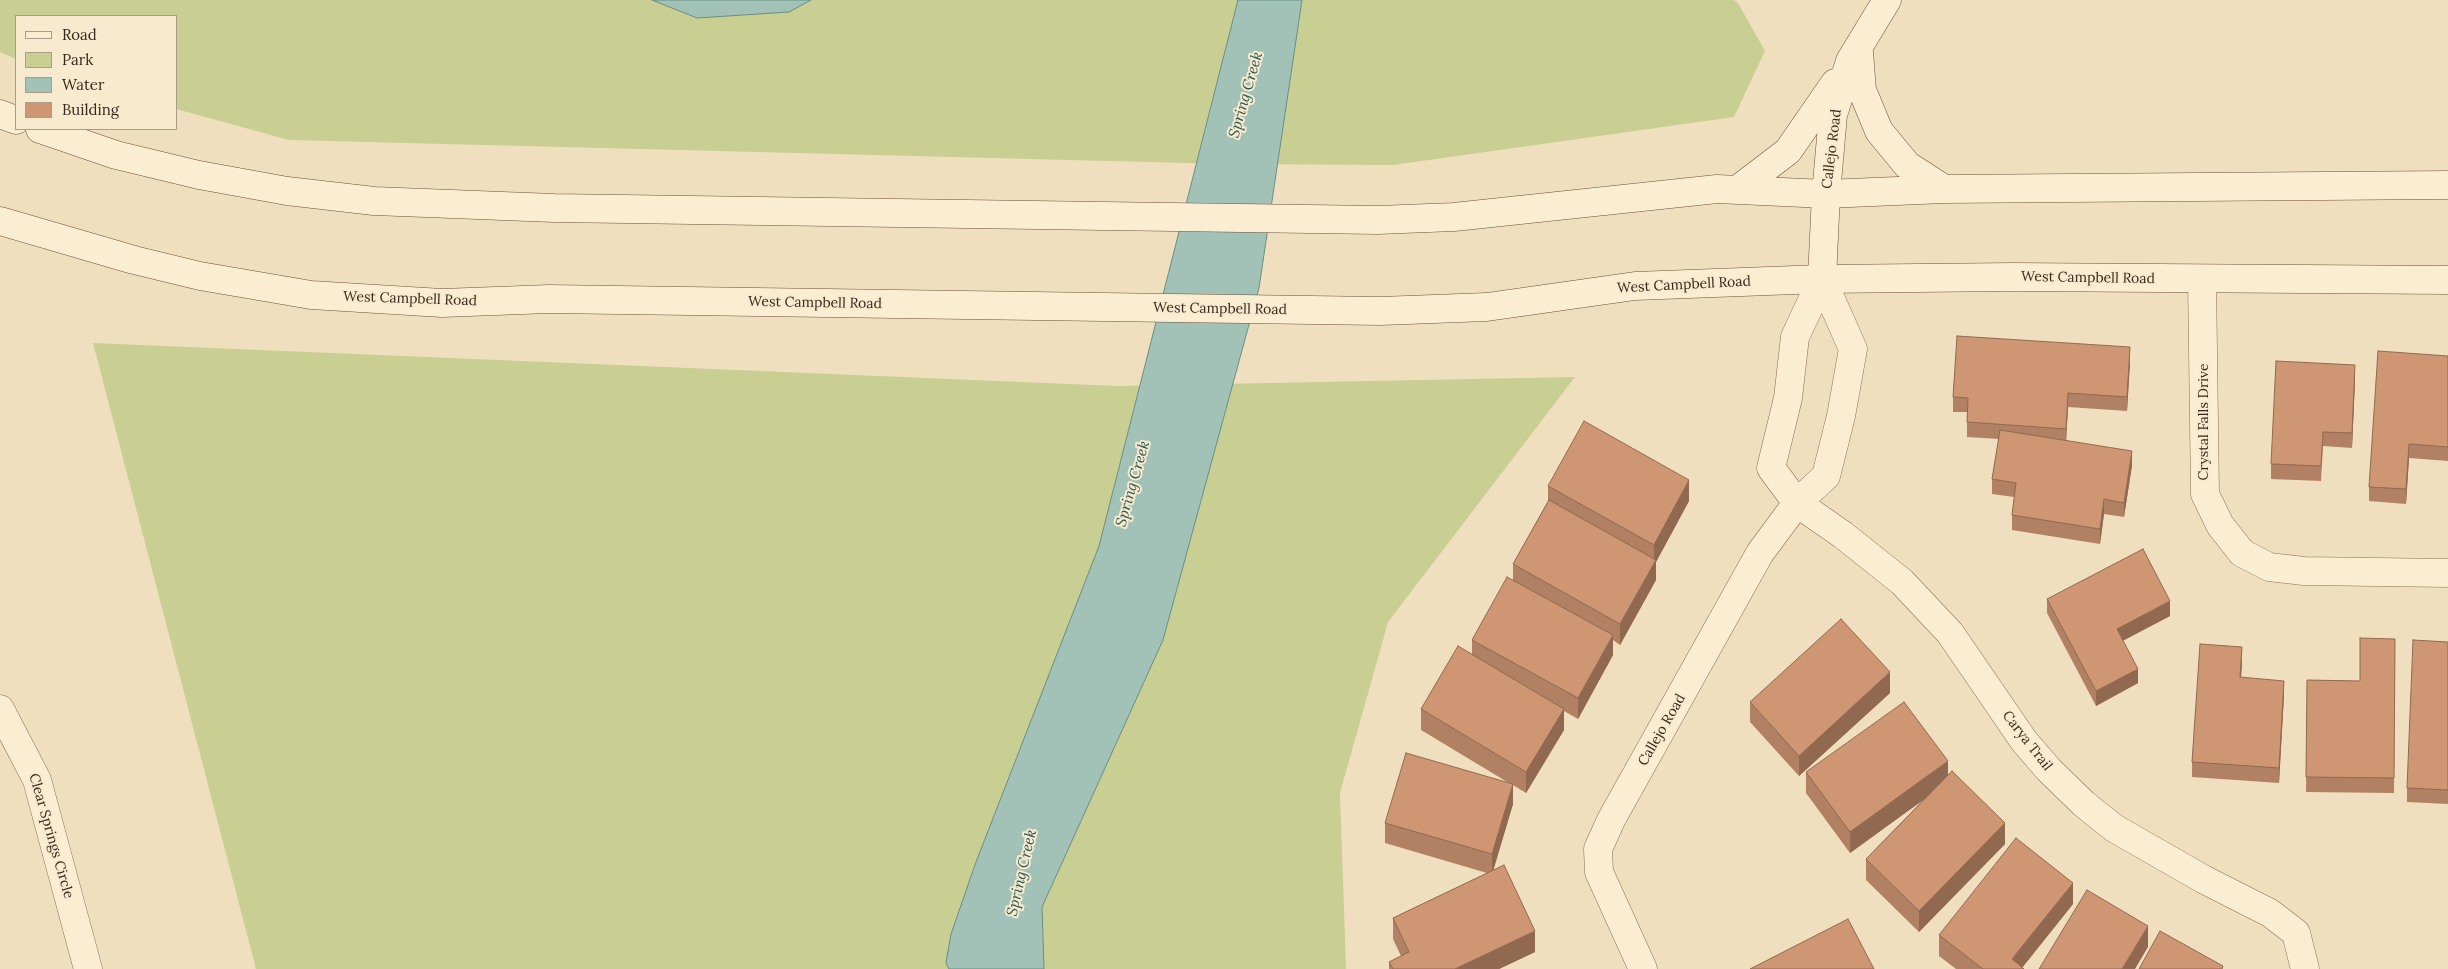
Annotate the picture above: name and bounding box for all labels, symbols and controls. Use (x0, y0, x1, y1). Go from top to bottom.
legend (15, 15, 178, 130)
text: Road (62, 25, 97, 44)
text: Park (62, 50, 93, 69)
water label: Spring Creek (1225, 50, 1267, 140)
text: Water (62, 75, 104, 94)
text: Building (62, 100, 119, 119)
street label: Callejo Road (1819, 108, 1845, 190)
street label: West Campbell Road (2021, 268, 2155, 288)
street label: West Campbell Road (1617, 273, 1751, 297)
street label: West Campbell Road (343, 288, 477, 310)
street label: West Campbell Road (748, 293, 882, 313)
street label: West Campbell Road (1153, 299, 1287, 319)
street label: Crystal Falls Drive (2196, 363, 2212, 481)
water label: Spring Creek (1112, 439, 1154, 529)
street label: Callejo Road (1635, 691, 1689, 769)
street label: Carya Trail (1998, 708, 2056, 774)
street label: Clear Springs Circle (25, 772, 77, 900)
water label: Spring Creek (1003, 828, 1041, 918)

